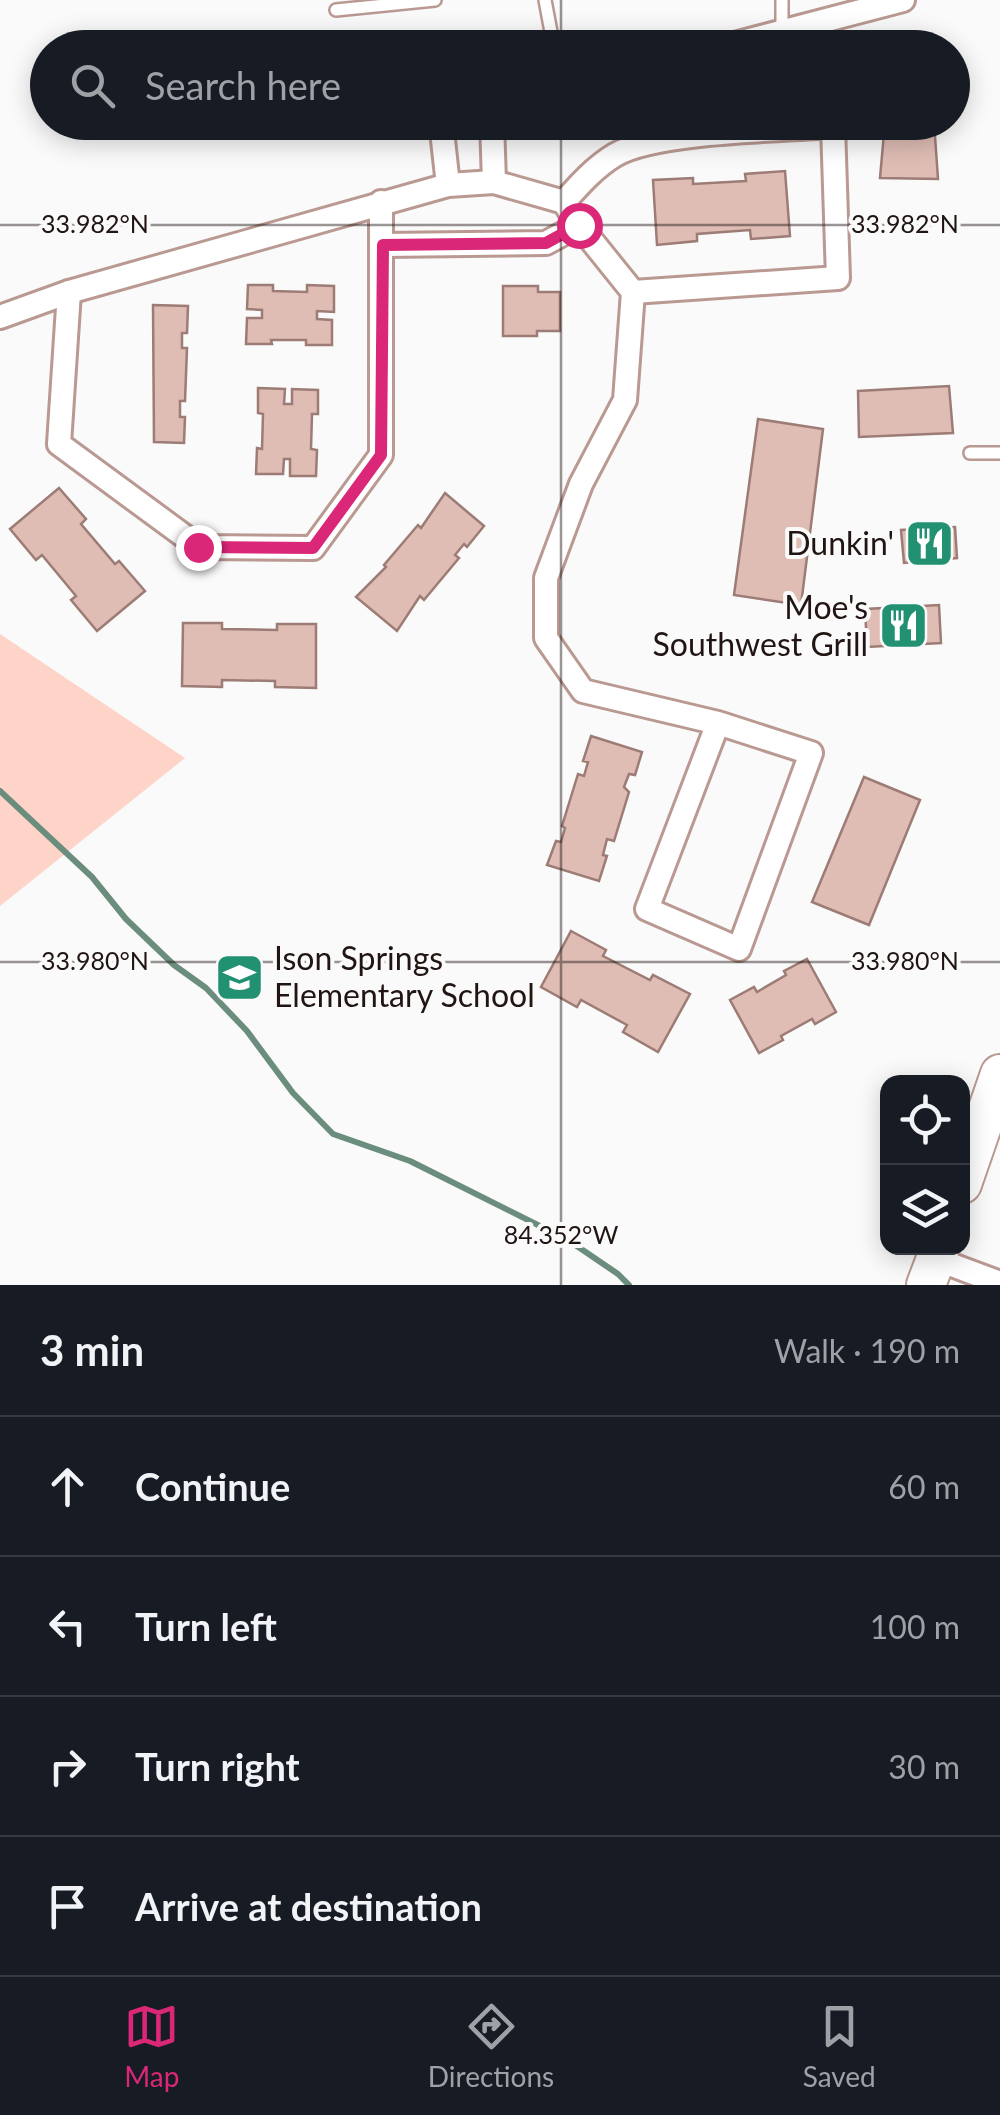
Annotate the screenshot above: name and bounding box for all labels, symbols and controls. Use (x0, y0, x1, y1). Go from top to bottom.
search box (30, 30, 970, 140)
icon: search (65, 58, 120, 113)
text: Search here (145, 62, 341, 108)
route start (557, 203, 603, 249)
text: 33.982°N (41, 208, 149, 238)
text: 33.982°N (851, 208, 959, 238)
restaurant icon: Dunkin' (903, 518, 955, 570)
place label: Dunkin' (786, 523, 894, 562)
route end (176, 525, 222, 571)
place label: Moe's Southwest Grill (653, 587, 868, 663)
restaurant icon: Moe's Southwest Grill (877, 600, 929, 652)
place label: Ison Springs Elementary School (274, 938, 535, 1014)
text: 33.980°N (41, 945, 149, 975)
text: 33.980°N (851, 945, 959, 975)
school or university icon: Ison Springs Elementary School (213, 951, 265, 1003)
map controls (880, 1075, 970, 1255)
button: locate (880, 1075, 970, 1165)
button: layers (880, 1165, 970, 1255)
text: 84.352°W (504, 1219, 618, 1249)
text: 3 min (40, 1325, 144, 1375)
text: Walk · 190 m (774, 1331, 960, 1370)
icon: ahead (40, 1459, 95, 1514)
text: Continue (135, 1463, 290, 1509)
text: 60 m (888, 1467, 960, 1506)
icon: left (40, 1599, 95, 1654)
text: Turn left (135, 1603, 277, 1649)
text: 100 m (870, 1607, 960, 1646)
icon: right (40, 1739, 95, 1794)
text: Turn right (135, 1743, 300, 1789)
text: 30 m (888, 1747, 960, 1786)
icon: arrive (40, 1879, 95, 1934)
text: Arrive at destination (135, 1883, 482, 1929)
tab: Map (124, 1999, 179, 2093)
tab: Directions (428, 1999, 554, 2093)
tab: Saved (803, 1999, 876, 2093)

